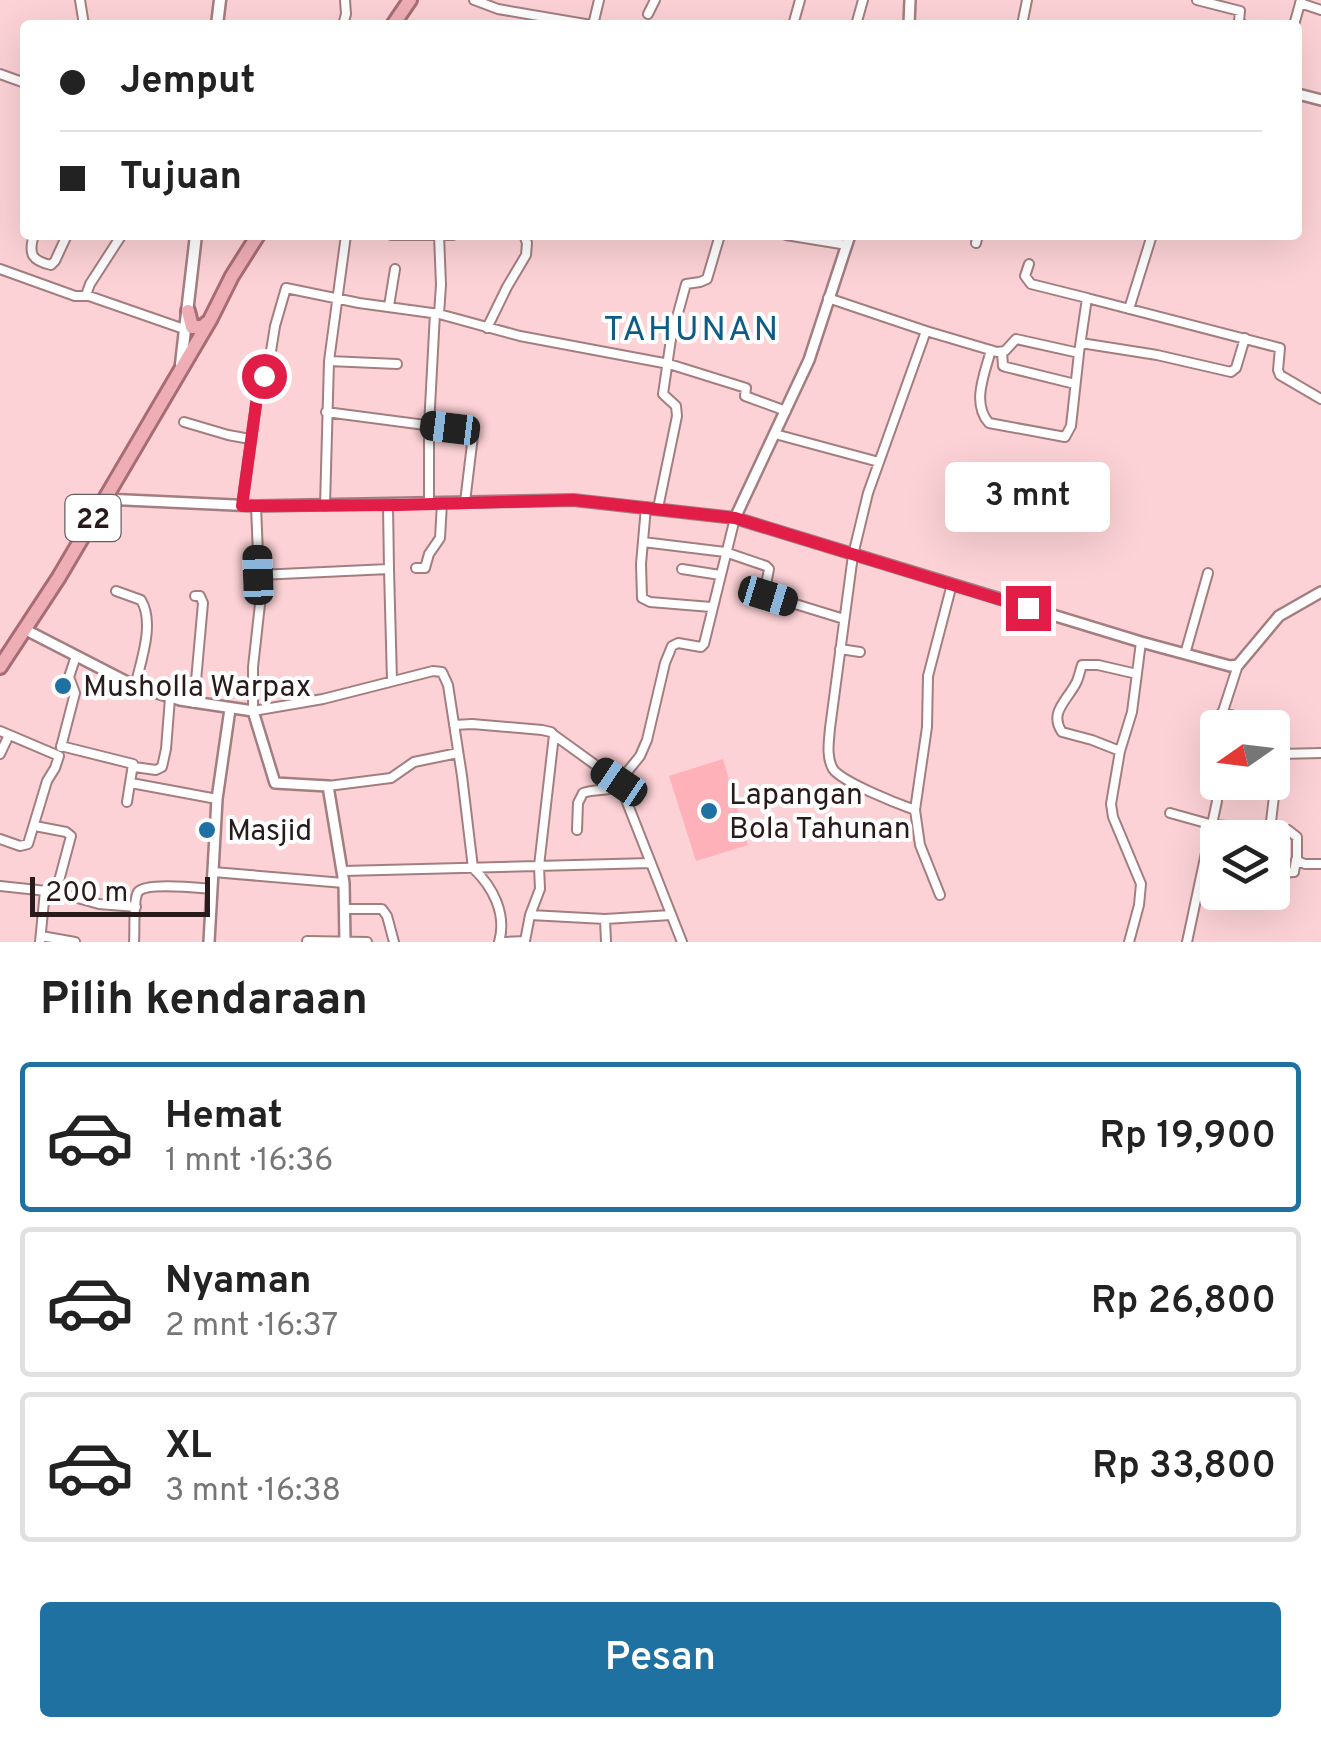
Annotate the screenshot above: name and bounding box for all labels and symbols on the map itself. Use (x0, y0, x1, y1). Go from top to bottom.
district label: TAHUNAN (603, 309, 781, 353)
route start (242, 354, 287, 399)
car (418, 409, 482, 447)
callout: 3 mnt (946, 463, 1110, 533)
road number: 22 (66, 495, 120, 541)
car (242, 544, 274, 606)
car (735, 573, 801, 619)
route end (1006, 586, 1051, 631)
place label: Musholla Warpax (83, 670, 311, 707)
marker: Musholla Warpax (52, 675, 74, 697)
north arrow (1200, 710, 1290, 800)
car (586, 753, 652, 811)
place label: Lapangan Bola Tahunan (729, 778, 911, 849)
marker: Lapangan Bola Tahunan (698, 800, 720, 822)
place label: Masjid (227, 814, 312, 851)
marker: Masjid (196, 819, 218, 841)
scale bar (30, 872, 210, 916)

